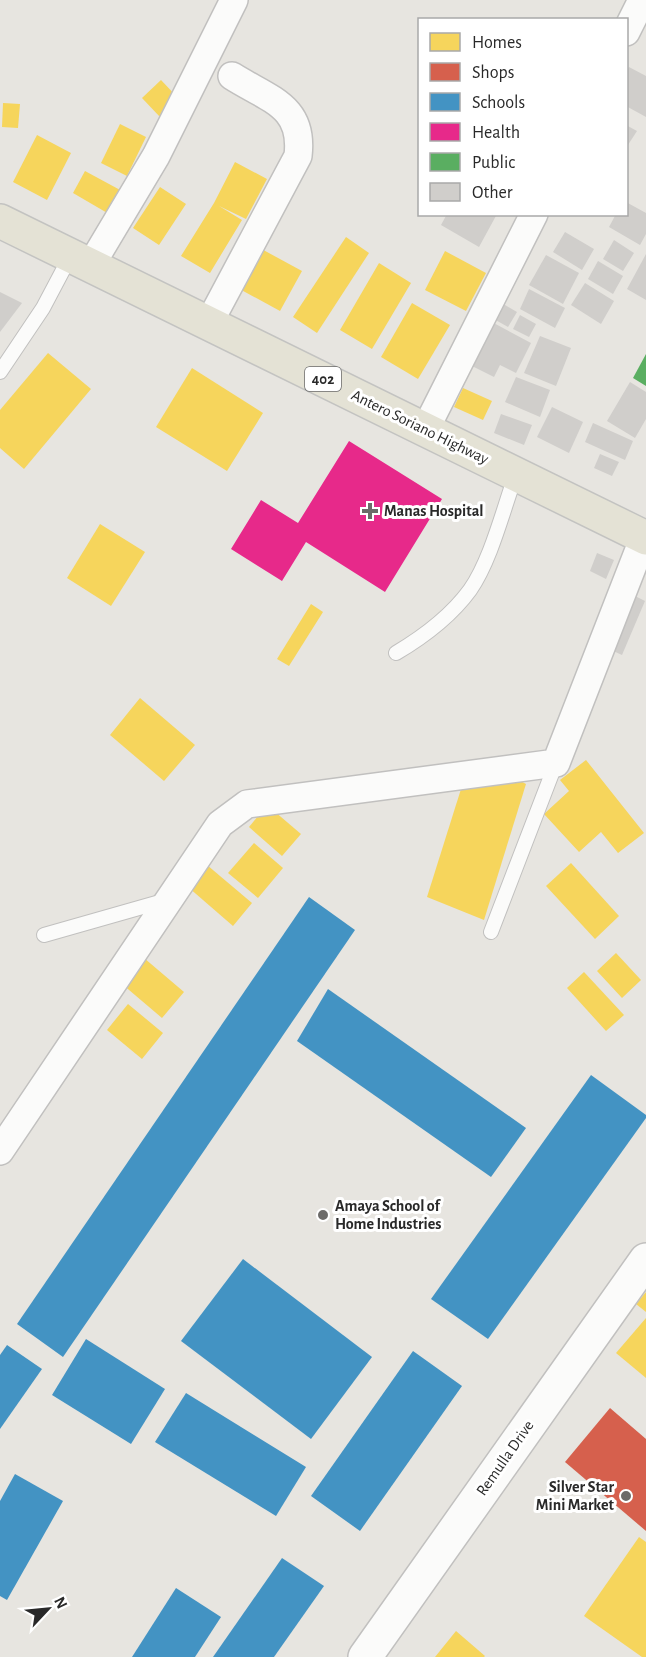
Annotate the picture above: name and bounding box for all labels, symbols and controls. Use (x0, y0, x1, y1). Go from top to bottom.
legend (418, 18, 628, 216)
text: Homes (472, 34, 522, 52)
text: Shops (472, 64, 514, 82)
text: Schools (472, 94, 525, 112)
text: Health (472, 124, 520, 142)
text: Public (472, 154, 515, 172)
text: Other (472, 184, 513, 202)
road number: 402 (305, 367, 341, 391)
street label: Antero Soriano Highway (348, 387, 491, 468)
marker: Manas Hospital (361, 502, 379, 520)
place label: Manas Hospital (384, 503, 484, 519)
place label: Amaya School of Home Industries (335, 1198, 441, 1232)
marker: Amaya School of Home Industries (316, 1208, 330, 1222)
street label: Remulla Drive (473, 1417, 537, 1499)
place label: Silver Star Mini Market (536, 1479, 615, 1513)
marker: Silver Star Mini Market (619, 1489, 633, 1503)
north arrow (18, 1579, 78, 1639)
text: N (51, 1594, 70, 1611)

